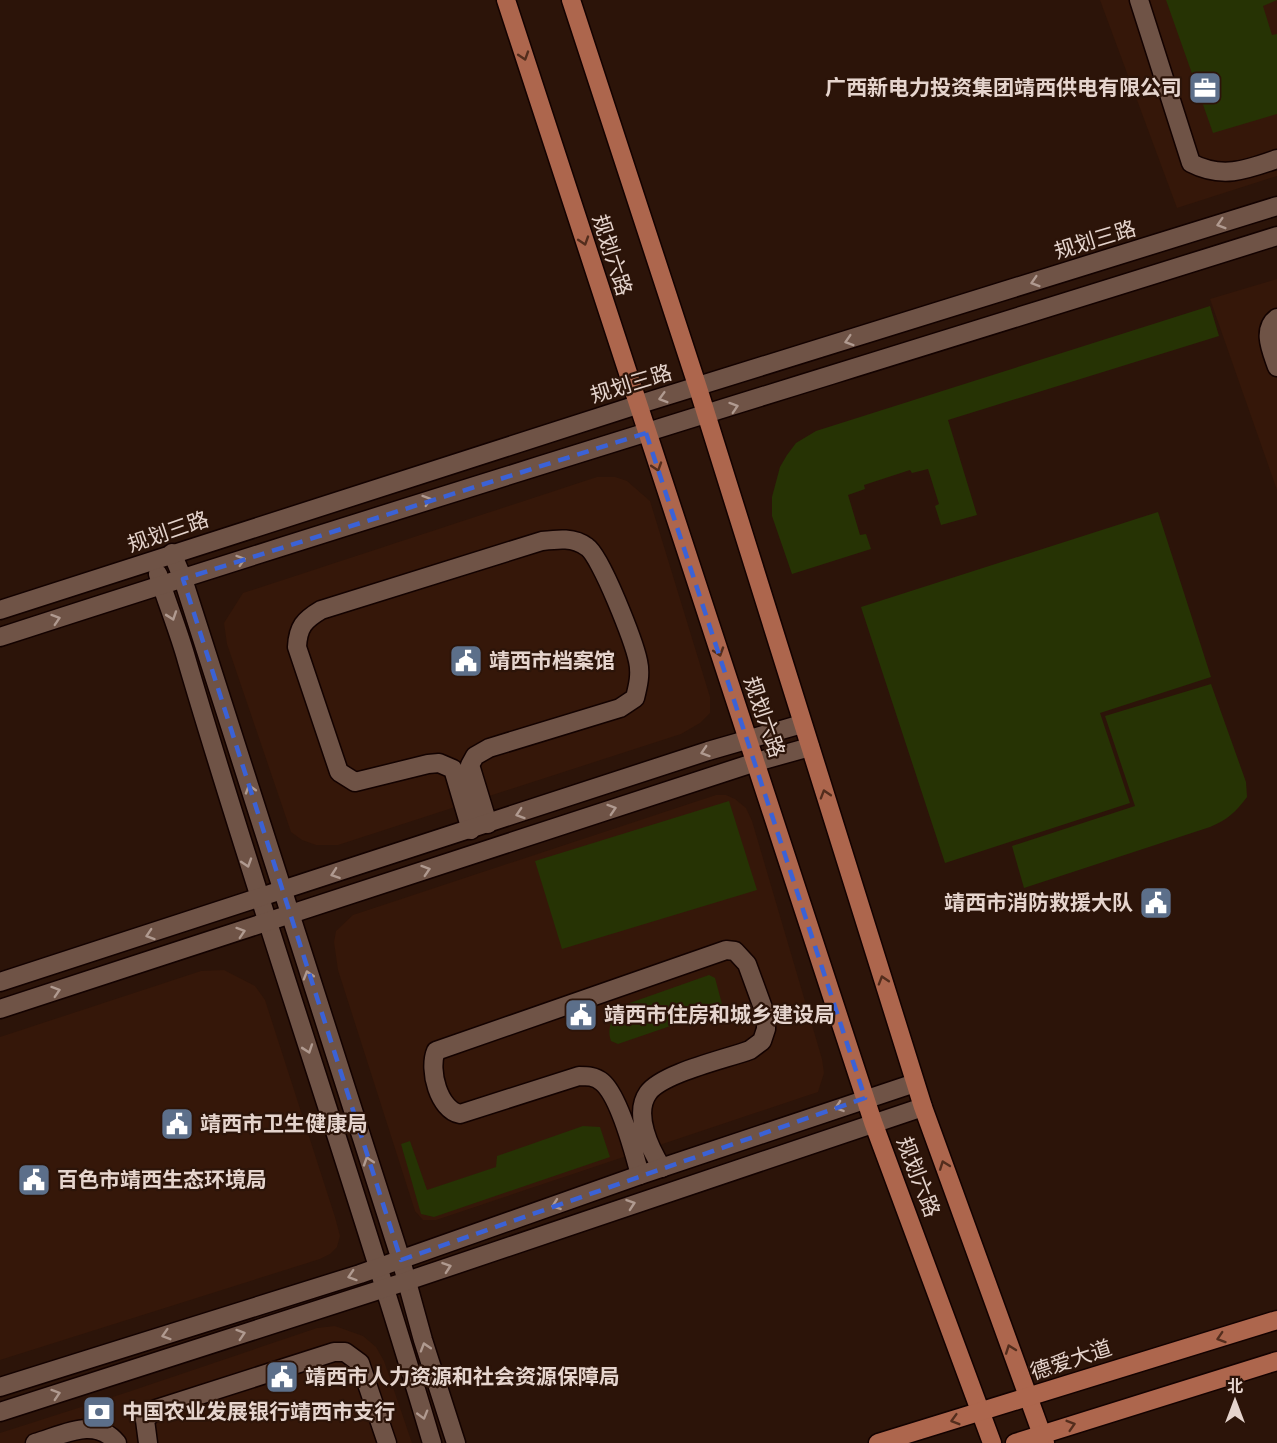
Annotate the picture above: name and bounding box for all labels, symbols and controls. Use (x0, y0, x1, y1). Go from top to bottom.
one-way arrow (517, 50, 529, 61)
office icon: 广西新电力投资集团靖西供电有限公司 (1187, 70, 1223, 106)
place label: 广西新电力投资集团靖西供电有限公司 (825, 76, 1182, 101)
street label: 规划六路 (587, 211, 636, 299)
street label: 规划三路 (1051, 216, 1139, 265)
one-way arrow (1216, 217, 1227, 229)
one-way arrow (577, 235, 590, 246)
one-way arrow (1030, 275, 1041, 288)
one-way arrow (844, 334, 855, 346)
street label: 规划三路 (587, 360, 675, 409)
one-way arrow (658, 391, 669, 403)
one-way arrow (728, 402, 739, 414)
one-way arrow (650, 461, 663, 472)
one-way arrow (421, 495, 432, 508)
street label: 规划三路 (124, 507, 212, 558)
one-way arrow (235, 555, 246, 567)
one-way arrow (165, 610, 178, 621)
one-way arrow (50, 614, 61, 626)
public building icon: 靖西市档案馆 (448, 643, 484, 679)
one-way arrow (711, 646, 724, 657)
place label: 靖西市档案馆 (489, 649, 615, 674)
street label: 规划六路 (738, 673, 789, 761)
one-way arrow (700, 745, 711, 757)
one-way arrow (245, 784, 257, 795)
one-way arrow (820, 789, 832, 800)
one-way arrow (606, 804, 617, 816)
one-way arrow (515, 806, 526, 819)
one-way arrow (240, 857, 253, 868)
one-way arrow (420, 864, 431, 877)
one-way arrow (330, 867, 341, 879)
public building icon: 靖西市消防救援大队 (1138, 885, 1174, 921)
place label: 靖西市消防救援大队 (944, 891, 1133, 916)
one-way arrow (235, 927, 246, 939)
one-way arrow (145, 928, 156, 940)
one-way arrow (303, 970, 315, 981)
one-way arrow (878, 975, 890, 986)
one-way arrow (50, 986, 61, 998)
public building icon: 靖西市住房和城乡建设局 (563, 997, 599, 1033)
place label: 靖西市住房和城乡建设局 (604, 1003, 835, 1028)
one-way arrow (300, 1043, 313, 1054)
one-way arrow (834, 1099, 845, 1112)
public building icon: 靖西市卫生健康局 (159, 1106, 195, 1142)
place label: 靖西市卫生健康局 (200, 1112, 368, 1137)
street label: 规划六路 (891, 1133, 944, 1221)
one-way arrow (363, 1156, 375, 1167)
one-way arrow (938, 1161, 951, 1171)
public building icon: 百色市靖西生态环境局 (16, 1162, 52, 1198)
place label: 百色市靖西生态环境局 (57, 1168, 267, 1193)
one-way arrow (551, 1198, 562, 1210)
one-way arrow (625, 1199, 636, 1212)
one-way arrow (441, 1262, 452, 1275)
one-way arrow (347, 1269, 358, 1282)
one-way arrow (161, 1328, 172, 1340)
one-way arrow (235, 1329, 246, 1341)
one-way arrow (1216, 1331, 1227, 1343)
street label: 德爱大道 (1027, 1336, 1115, 1385)
one-way arrow (420, 1342, 432, 1353)
one-way arrow (1004, 1344, 1017, 1355)
public building icon: 靖西市人力资源和社会资源保障局 (264, 1359, 300, 1395)
place label: 靖西市人力资源和社会资源保障局 (305, 1365, 620, 1390)
north arrow (1205, 1371, 1265, 1431)
text: 北 (1227, 1377, 1243, 1397)
one-way arrow (50, 1389, 61, 1401)
bank icon: 中国农业发展银行靖西市支行 (81, 1394, 117, 1430)
place label: 中国农业发展银行靖西市支行 (122, 1400, 395, 1425)
one-way arrow (416, 1409, 428, 1420)
one-way arrow (950, 1413, 960, 1425)
one-way arrow (1065, 1420, 1075, 1433)

